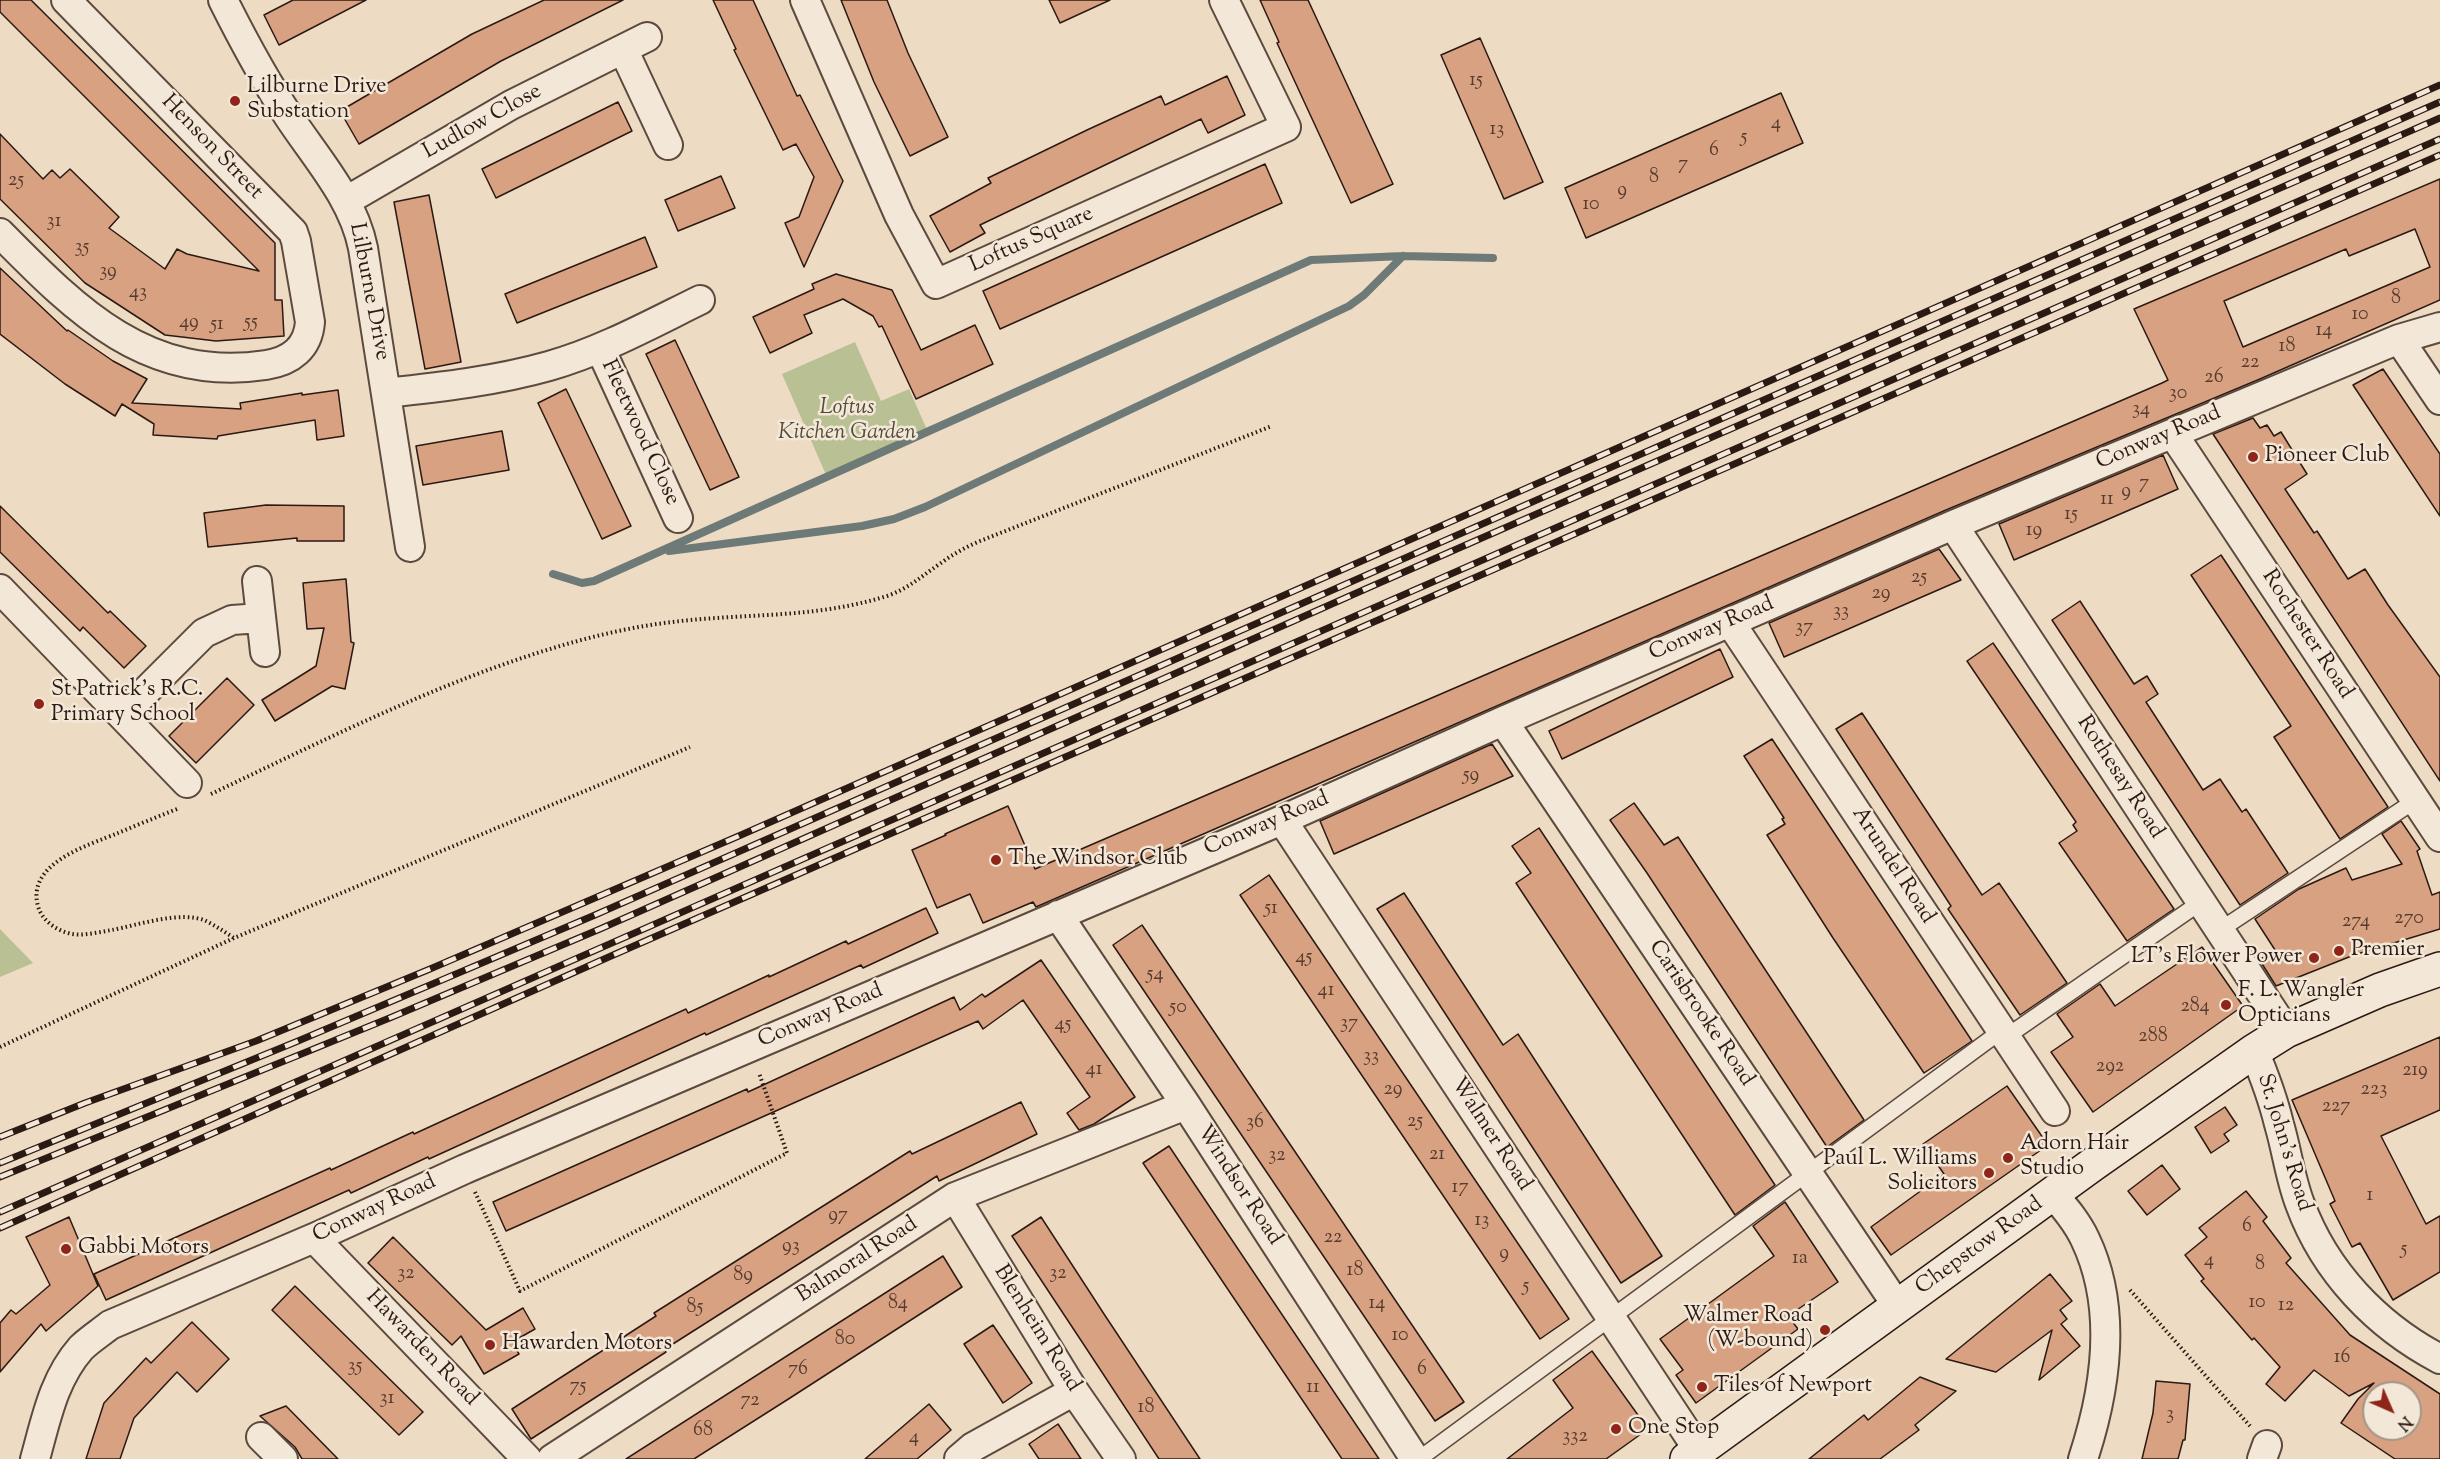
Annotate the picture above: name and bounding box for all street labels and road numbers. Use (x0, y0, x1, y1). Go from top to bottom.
street label: Ludlow Close (419, 80, 547, 166)
street label: Henson Street (154, 90, 268, 206)
street label: Loftus Square (966, 202, 1098, 280)
street label: Lilburne Drive (342, 221, 394, 363)
street label: Fleetwood Close (594, 356, 684, 510)
street label: Conway Road (2093, 401, 2225, 477)
street label: Rochester Road (2254, 565, 2358, 705)
street label: Conway Road (1646, 592, 1778, 668)
street label: Rothesay Road (2069, 712, 2169, 844)
street label: Conway Road (1201, 787, 1333, 863)
street label: Arundel Road (1845, 803, 1939, 929)
street label: Carisbrooke Road (1641, 936, 1759, 1092)
street label: Conway Road (755, 979, 887, 1055)
street label: St. John's Road (2250, 1071, 2316, 1215)
street label: Walmer Road (1444, 1073, 1536, 1197)
street label: Windsor Road (1189, 1121, 1287, 1251)
street label: Conway Road (309, 1170, 441, 1250)
street label: Chepstow Road (1911, 1192, 2049, 1302)
street label: Balmoral Road (793, 1212, 923, 1310)
street label: Blenheim Road (987, 1261, 1085, 1397)
street label: Hawarden Road (359, 1285, 483, 1413)

